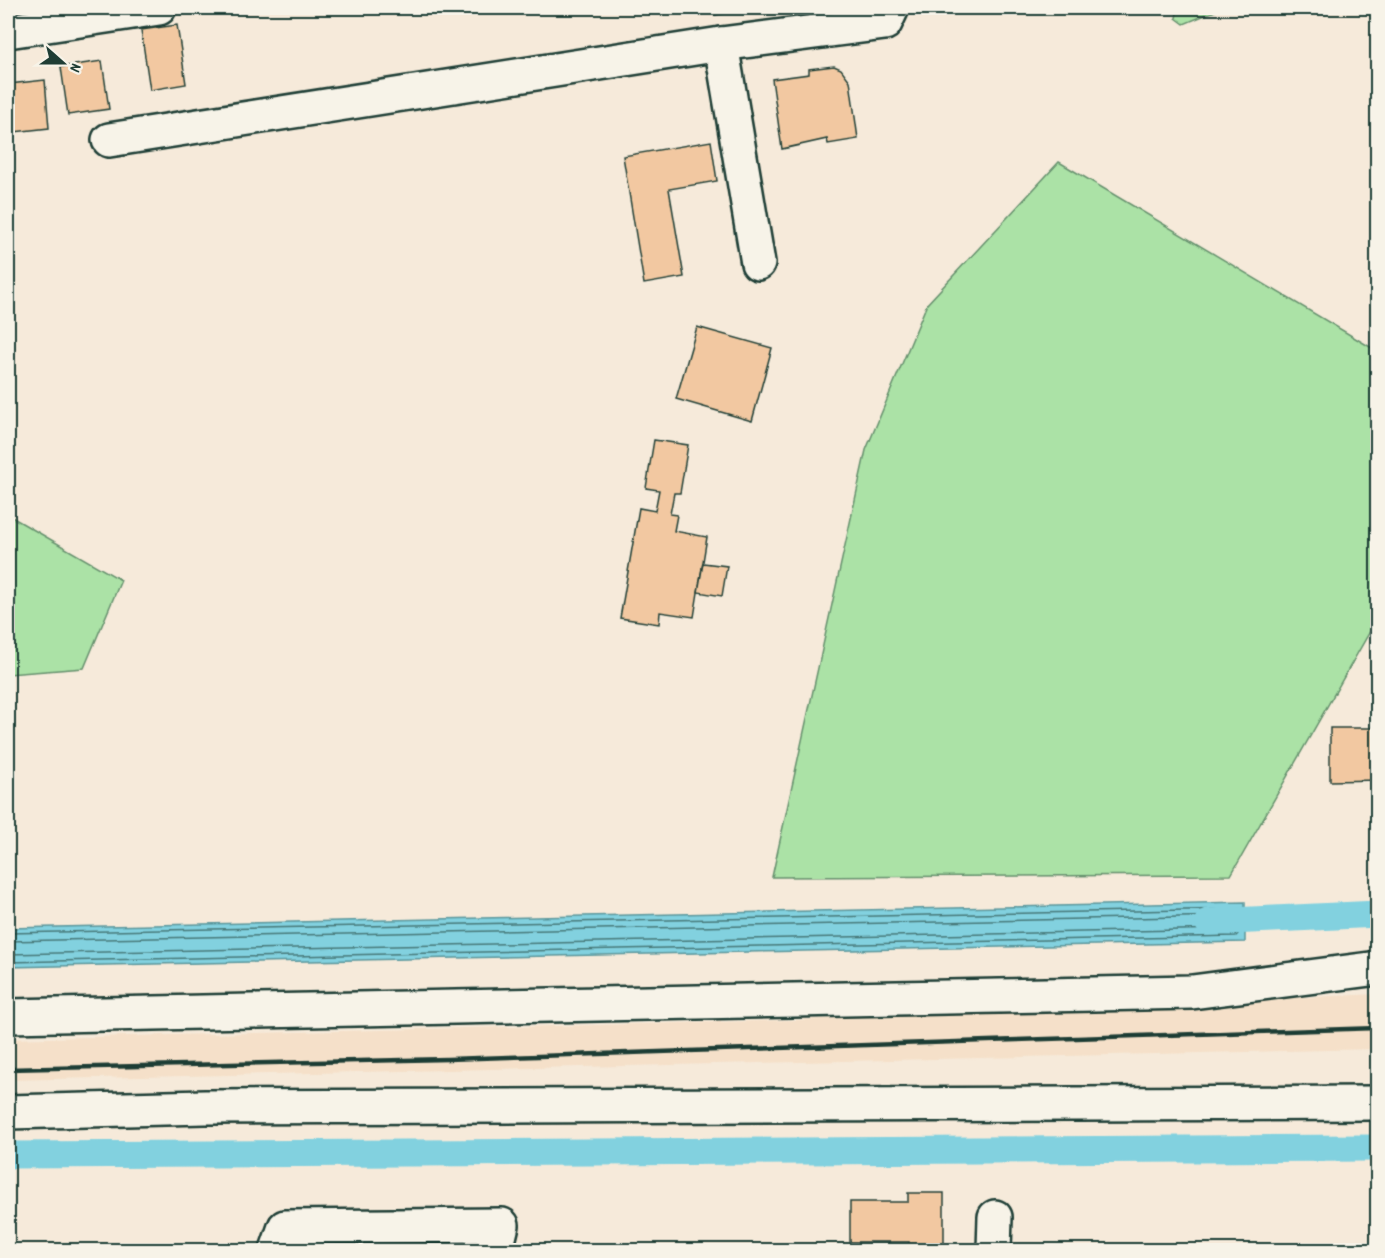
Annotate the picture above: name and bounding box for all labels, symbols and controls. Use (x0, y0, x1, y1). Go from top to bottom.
north arrow (33, 33, 93, 93)
text: N (62, 60, 87, 75)

